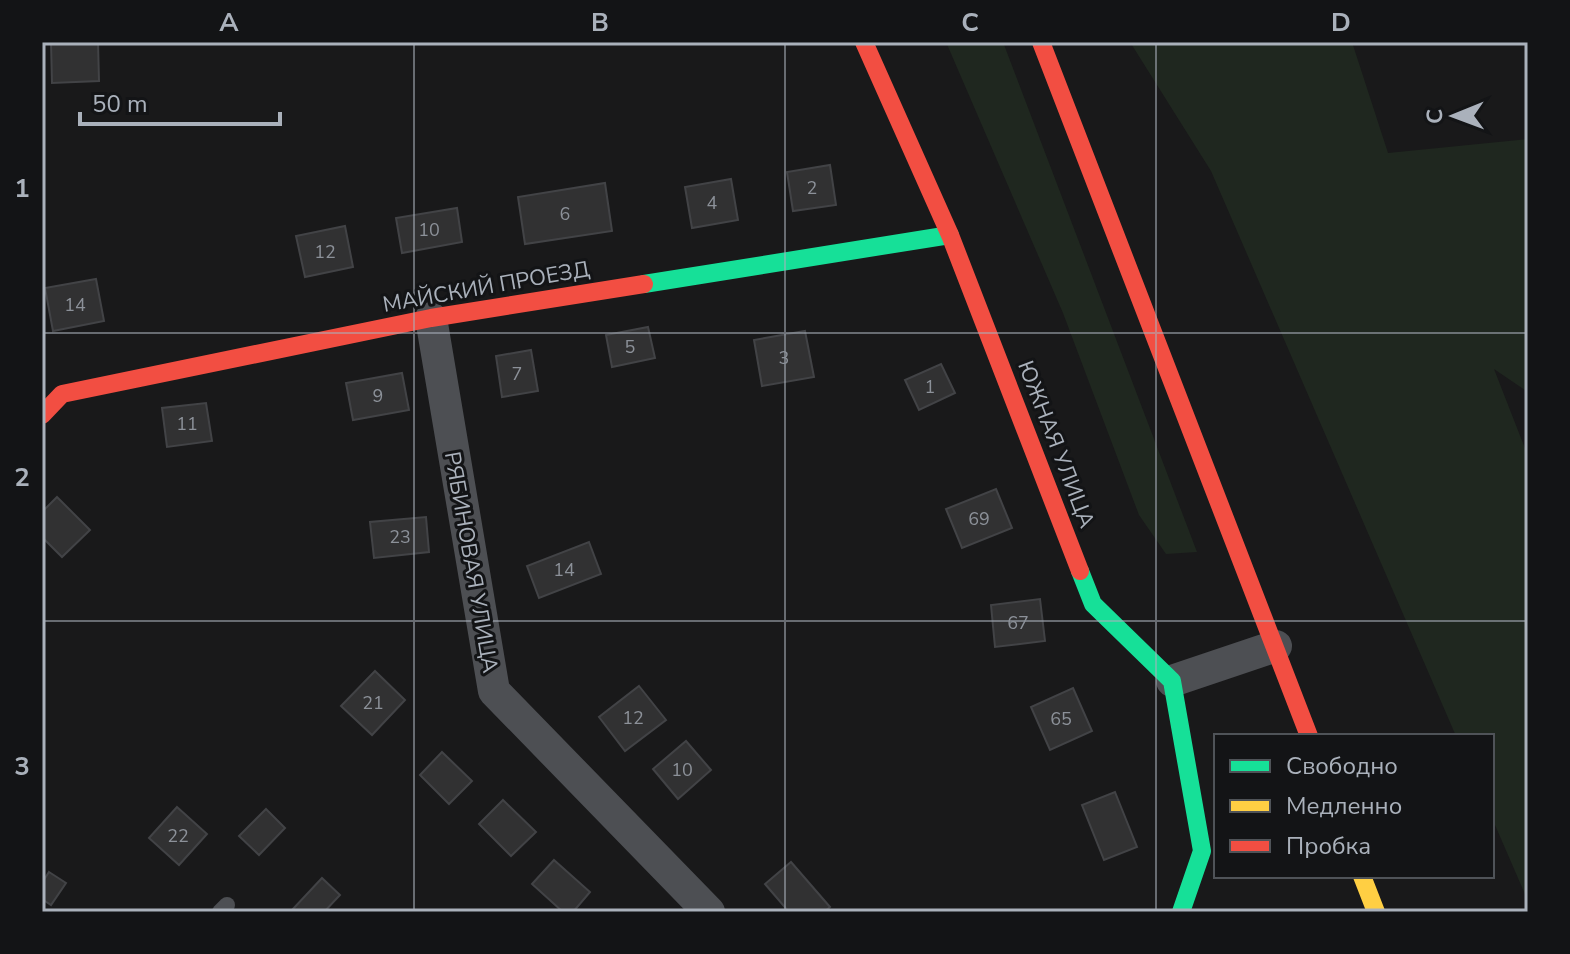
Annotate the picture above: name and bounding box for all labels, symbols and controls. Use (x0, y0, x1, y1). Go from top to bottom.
text: A (219, 5, 239, 40)
text: B (591, 5, 609, 40)
text: C (961, 5, 979, 40)
text: D (1331, 5, 1351, 40)
scale bar (80, 76, 280, 126)
north arrow (1414, 76, 1494, 156)
text: 50 m (92, 88, 148, 120)
text: С (1420, 109, 1450, 124)
text: 1 (14, 171, 30, 206)
house number: 2 (807, 176, 817, 200)
house number: 4 (707, 191, 718, 215)
house number: 6 (560, 202, 570, 226)
house number: 10 (418, 218, 440, 242)
house number: 12 (314, 240, 336, 264)
street label: МАЙСКИЙ ПРОЕЗД (380, 254, 592, 320)
house number: 14 (64, 293, 86, 317)
house number: 5 (625, 335, 635, 359)
house number: 3 (779, 346, 789, 370)
street label: ЮЖНАЯ УЛИЦА (1010, 356, 1102, 532)
house number: 7 (512, 362, 522, 386)
house number: 1 (925, 375, 935, 399)
house number: 9 (373, 384, 383, 408)
house number: 11 (176, 412, 198, 436)
street label: РЯБИНОВАЯ УЛИЦА (437, 449, 505, 675)
text: 2 (14, 460, 30, 495)
house number: 69 (968, 507, 990, 531)
house number: 23 (389, 525, 411, 549)
house number: 14 (553, 558, 575, 582)
house number: 67 (1007, 611, 1029, 635)
house number: 21 (362, 691, 384, 715)
house number: 12 (622, 706, 644, 730)
house number: 65 (1050, 707, 1072, 731)
legend (1214, 734, 1494, 878)
text: 3 (14, 749, 30, 784)
text: Свободно (1286, 750, 1398, 782)
house number: 10 (671, 758, 693, 782)
text: Медленно (1286, 790, 1402, 822)
house number: 22 (167, 824, 189, 848)
text: Пробка (1286, 830, 1371, 862)

